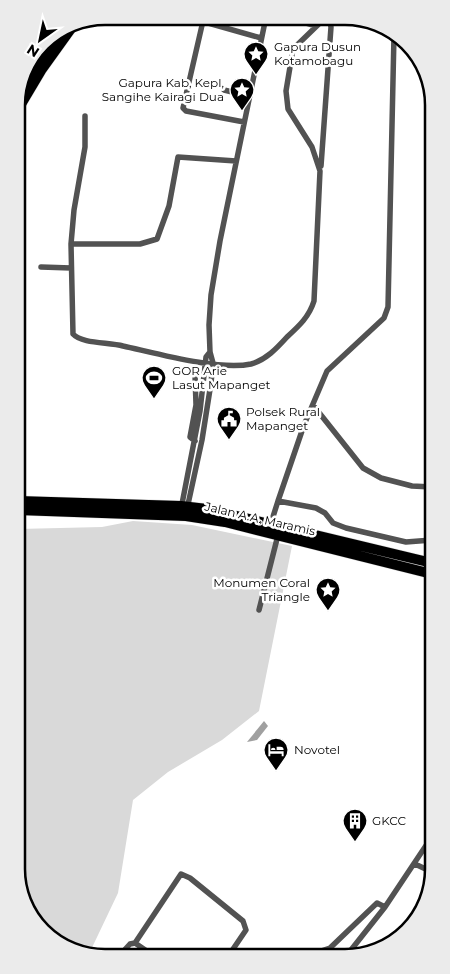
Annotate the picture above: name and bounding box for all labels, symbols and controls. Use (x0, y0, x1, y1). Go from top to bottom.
north arrow (15, 15, 65, 65)
place label: Gapura Dusun Kotamobagu (274, 39, 361, 68)
text: N (23, 40, 43, 62)
place icon: Gapura Dusun Kotamobagu (243, 41, 269, 75)
place label: Gapura Kab, Kepl, Sangihe Kairagi Dua (102, 75, 224, 104)
place icon: Gapura Kab, Kepl, Sangihe Kairagi Dua (229, 77, 255, 111)
place label: GOR Arie Lasut Mapanget (172, 363, 270, 392)
sports icon: GOR Arie Lasut Mapanget (141, 365, 167, 399)
place label: Polsek Rural Mapanget (246, 404, 320, 433)
public building icon: Polsek Rural Mapanget (216, 406, 242, 440)
street label: Jalan A.A. Maramis (202, 498, 317, 539)
place label: Monumen Coral Triangle (213, 575, 310, 604)
place icon: Monumen Coral Triangle (315, 577, 341, 611)
hotel icon: Novotel (263, 737, 289, 771)
place label: Novotel (294, 742, 340, 757)
building icon: GKCC (342, 808, 368, 842)
place label: GKCC (372, 813, 406, 828)

